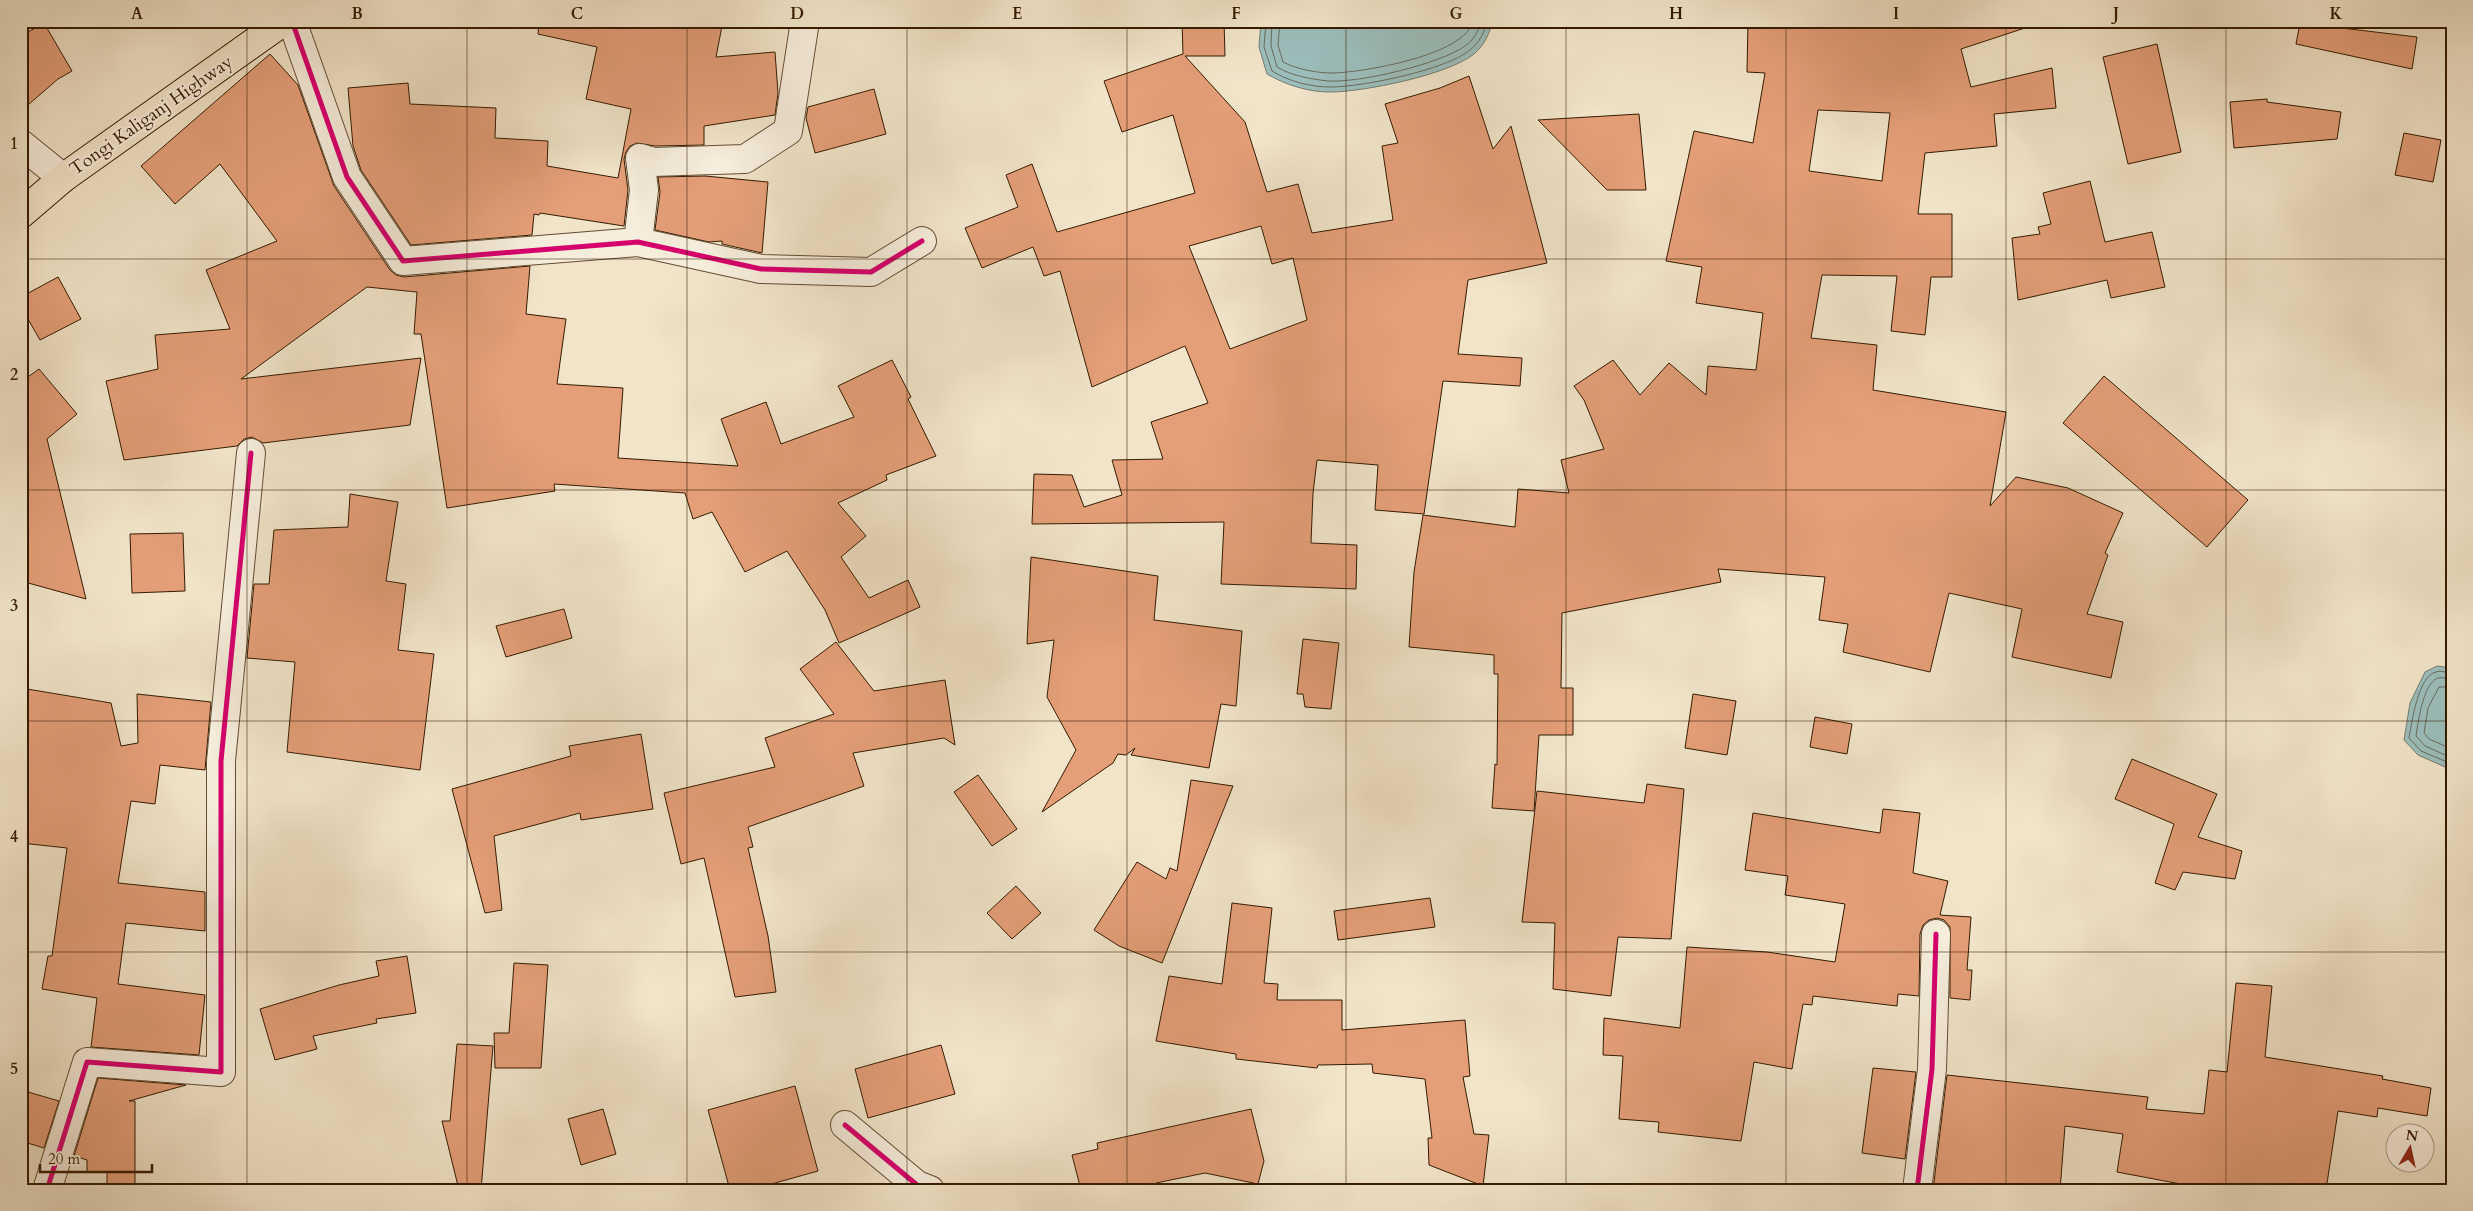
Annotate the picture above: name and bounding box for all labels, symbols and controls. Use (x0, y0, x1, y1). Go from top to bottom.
text: A (131, 3, 143, 25)
text: B (351, 3, 363, 25)
text: C (571, 3, 583, 25)
text: D (790, 3, 804, 25)
text: E (1012, 3, 1022, 25)
text: F (1231, 3, 1241, 25)
text: G (1449, 3, 1463, 25)
text: H (1669, 3, 1683, 25)
text: I (1893, 3, 1899, 25)
text: J (2111, 3, 2119, 25)
text: K (2330, 3, 2343, 25)
street label: Tongi Kaliganj Highway (65, 49, 238, 181)
text: 1 (10, 133, 18, 155)
text: 2 (10, 364, 18, 386)
text: 3 (10, 595, 18, 617)
text: 4 (10, 826, 18, 848)
text: 5 (10, 1058, 18, 1080)
north arrow (2386, 1124, 2436, 1174)
text: N (2404, 1125, 2419, 1146)
scale bar (40, 1141, 152, 1173)
text: 20 m (48, 1149, 80, 1169)

